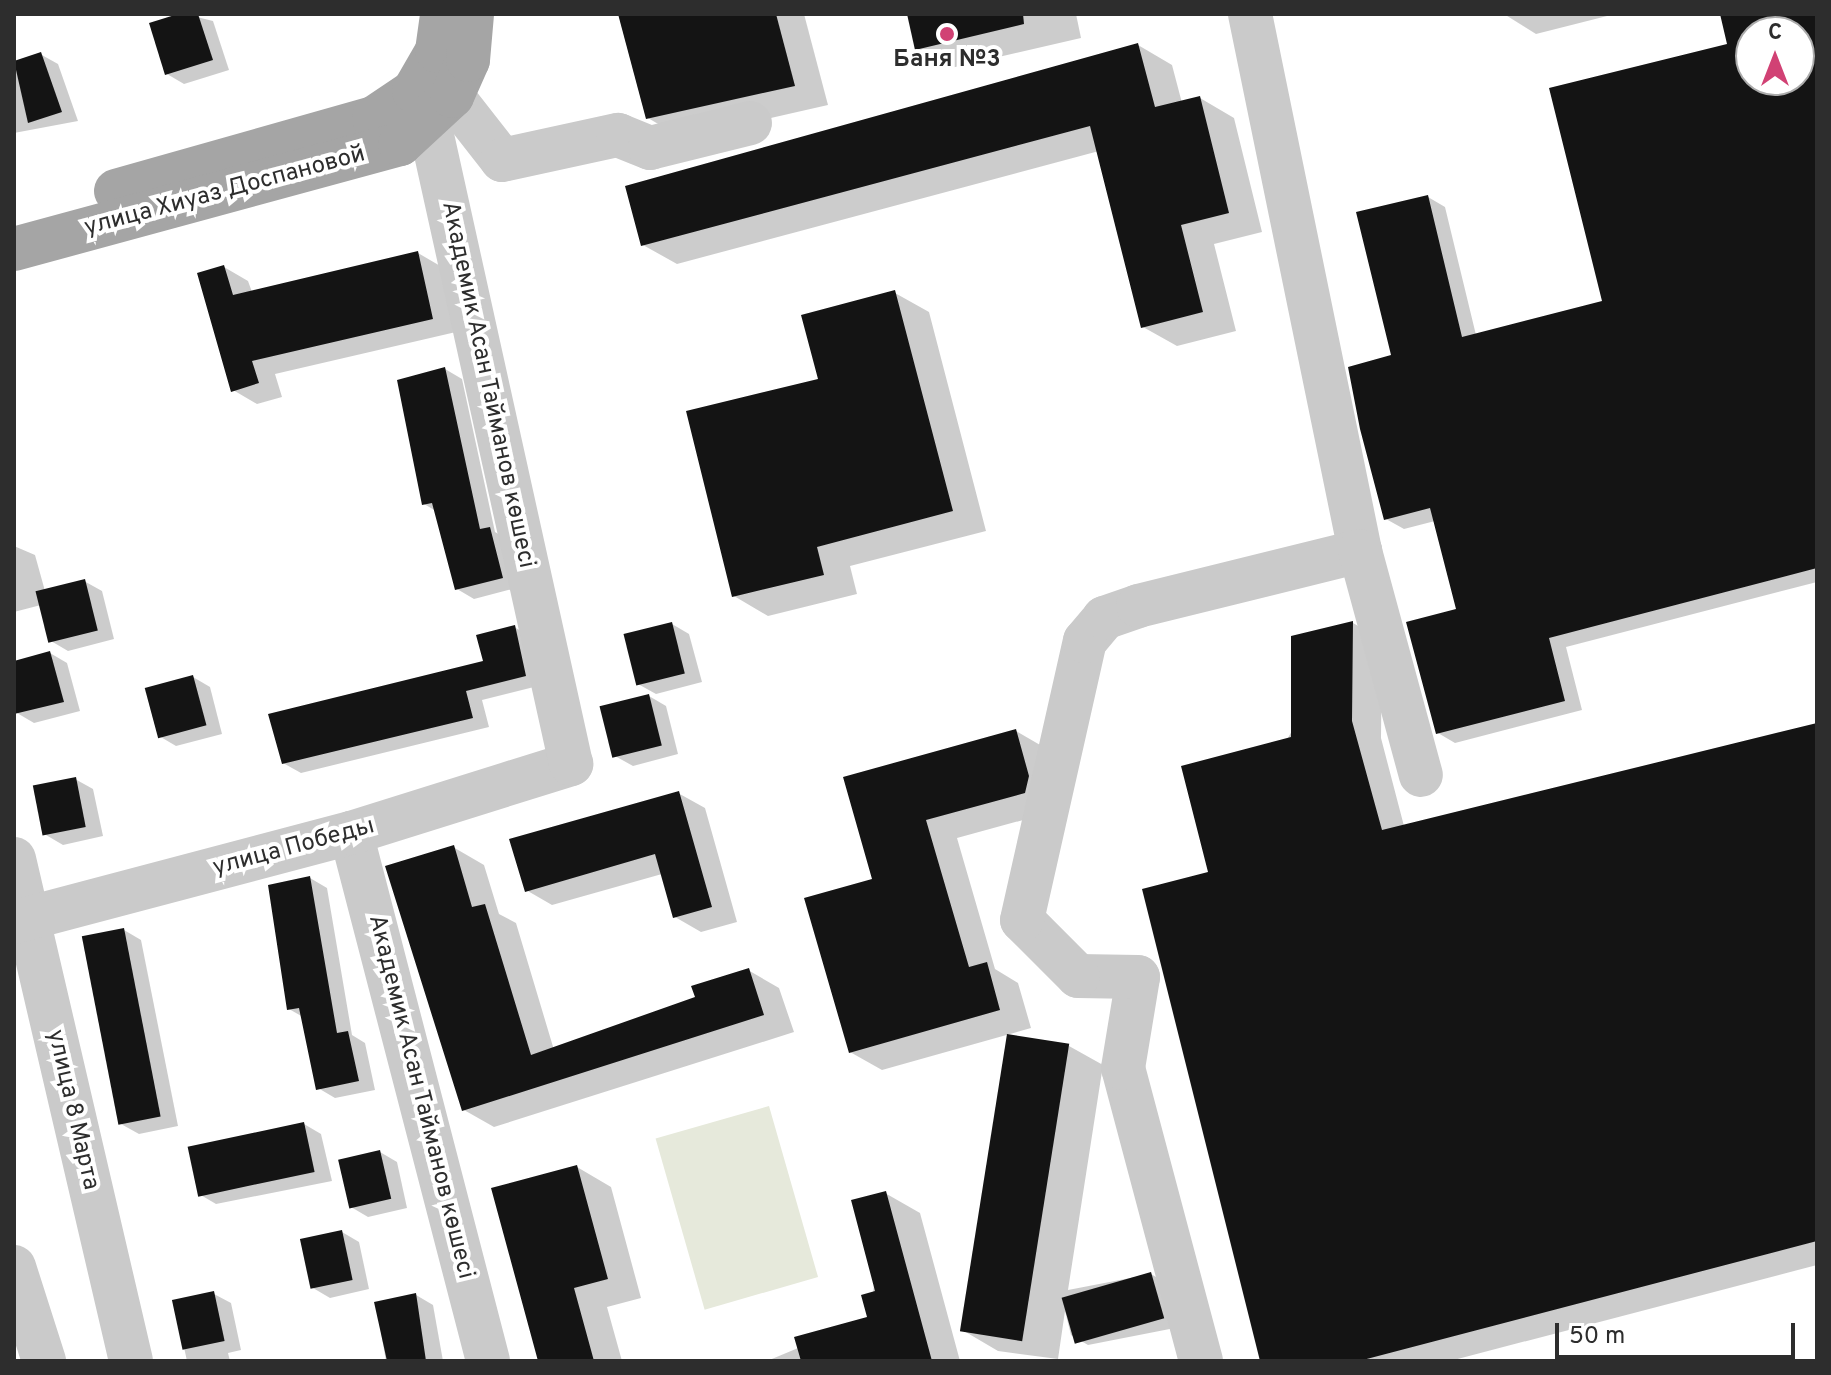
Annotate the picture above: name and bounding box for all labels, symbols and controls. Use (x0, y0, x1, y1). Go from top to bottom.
north arrow (1735, 16, 1815, 96)
text: С (1768, 20, 1782, 47)
marker: Баня №3 (938, 25, 956, 43)
place label: Баня №3 (893, 47, 1001, 75)
street label: улица Хиуаз Доспановой (81, 141, 369, 243)
street label: Академик Асан Тайманов көшесі (434, 198, 540, 572)
street label: улица Победы (210, 813, 378, 883)
street label: Академик Асан Тайманов көшесі (361, 911, 479, 1283)
street label: улица 8 Марта (40, 1027, 104, 1193)
scale bar (1559, 1307, 1799, 1357)
text: 50 m (1569, 1322, 1625, 1352)

